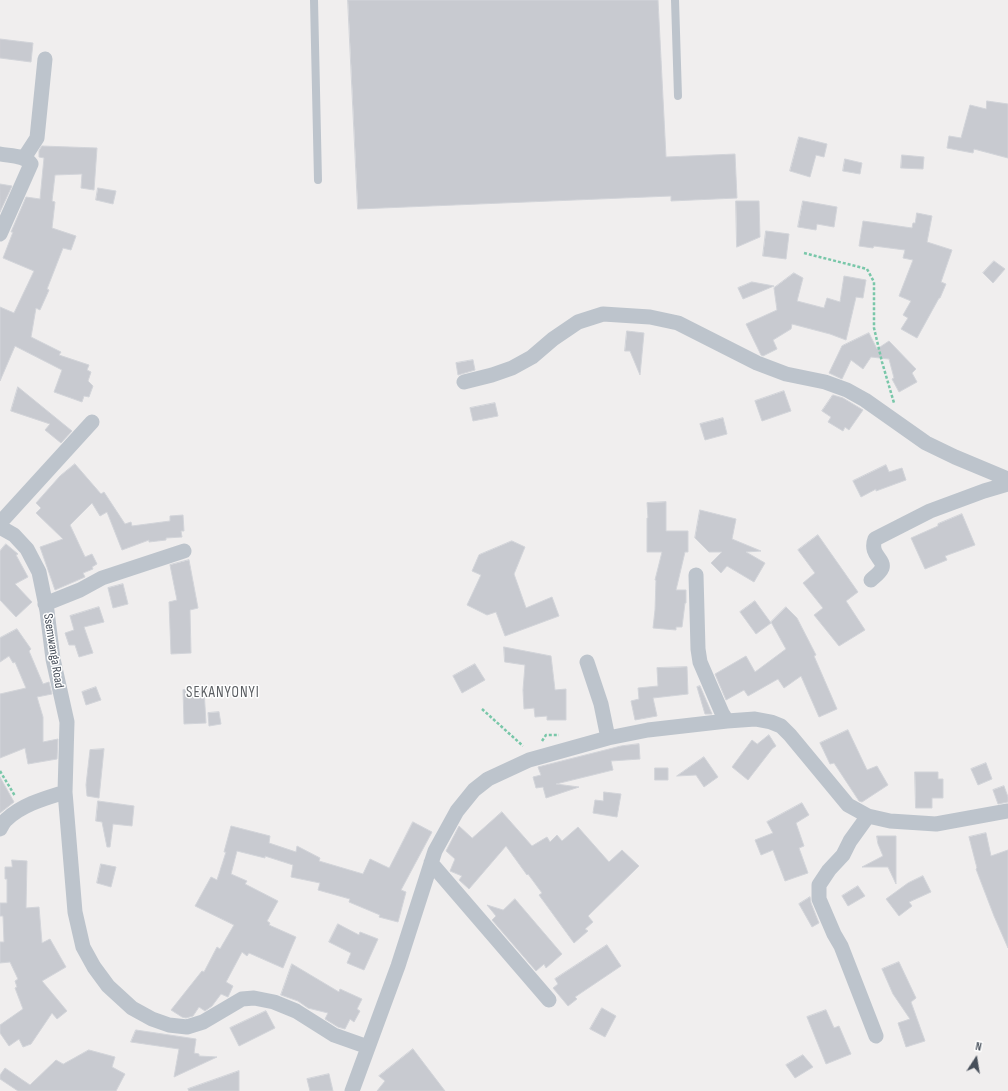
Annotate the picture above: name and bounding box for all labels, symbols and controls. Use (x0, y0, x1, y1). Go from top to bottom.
street label: Ssemwanga Road (39, 613, 67, 689)
district label: SEKANYONYI (186, 684, 260, 702)
north arrow (956, 1039, 996, 1079)
text: N (974, 1040, 983, 1054)

